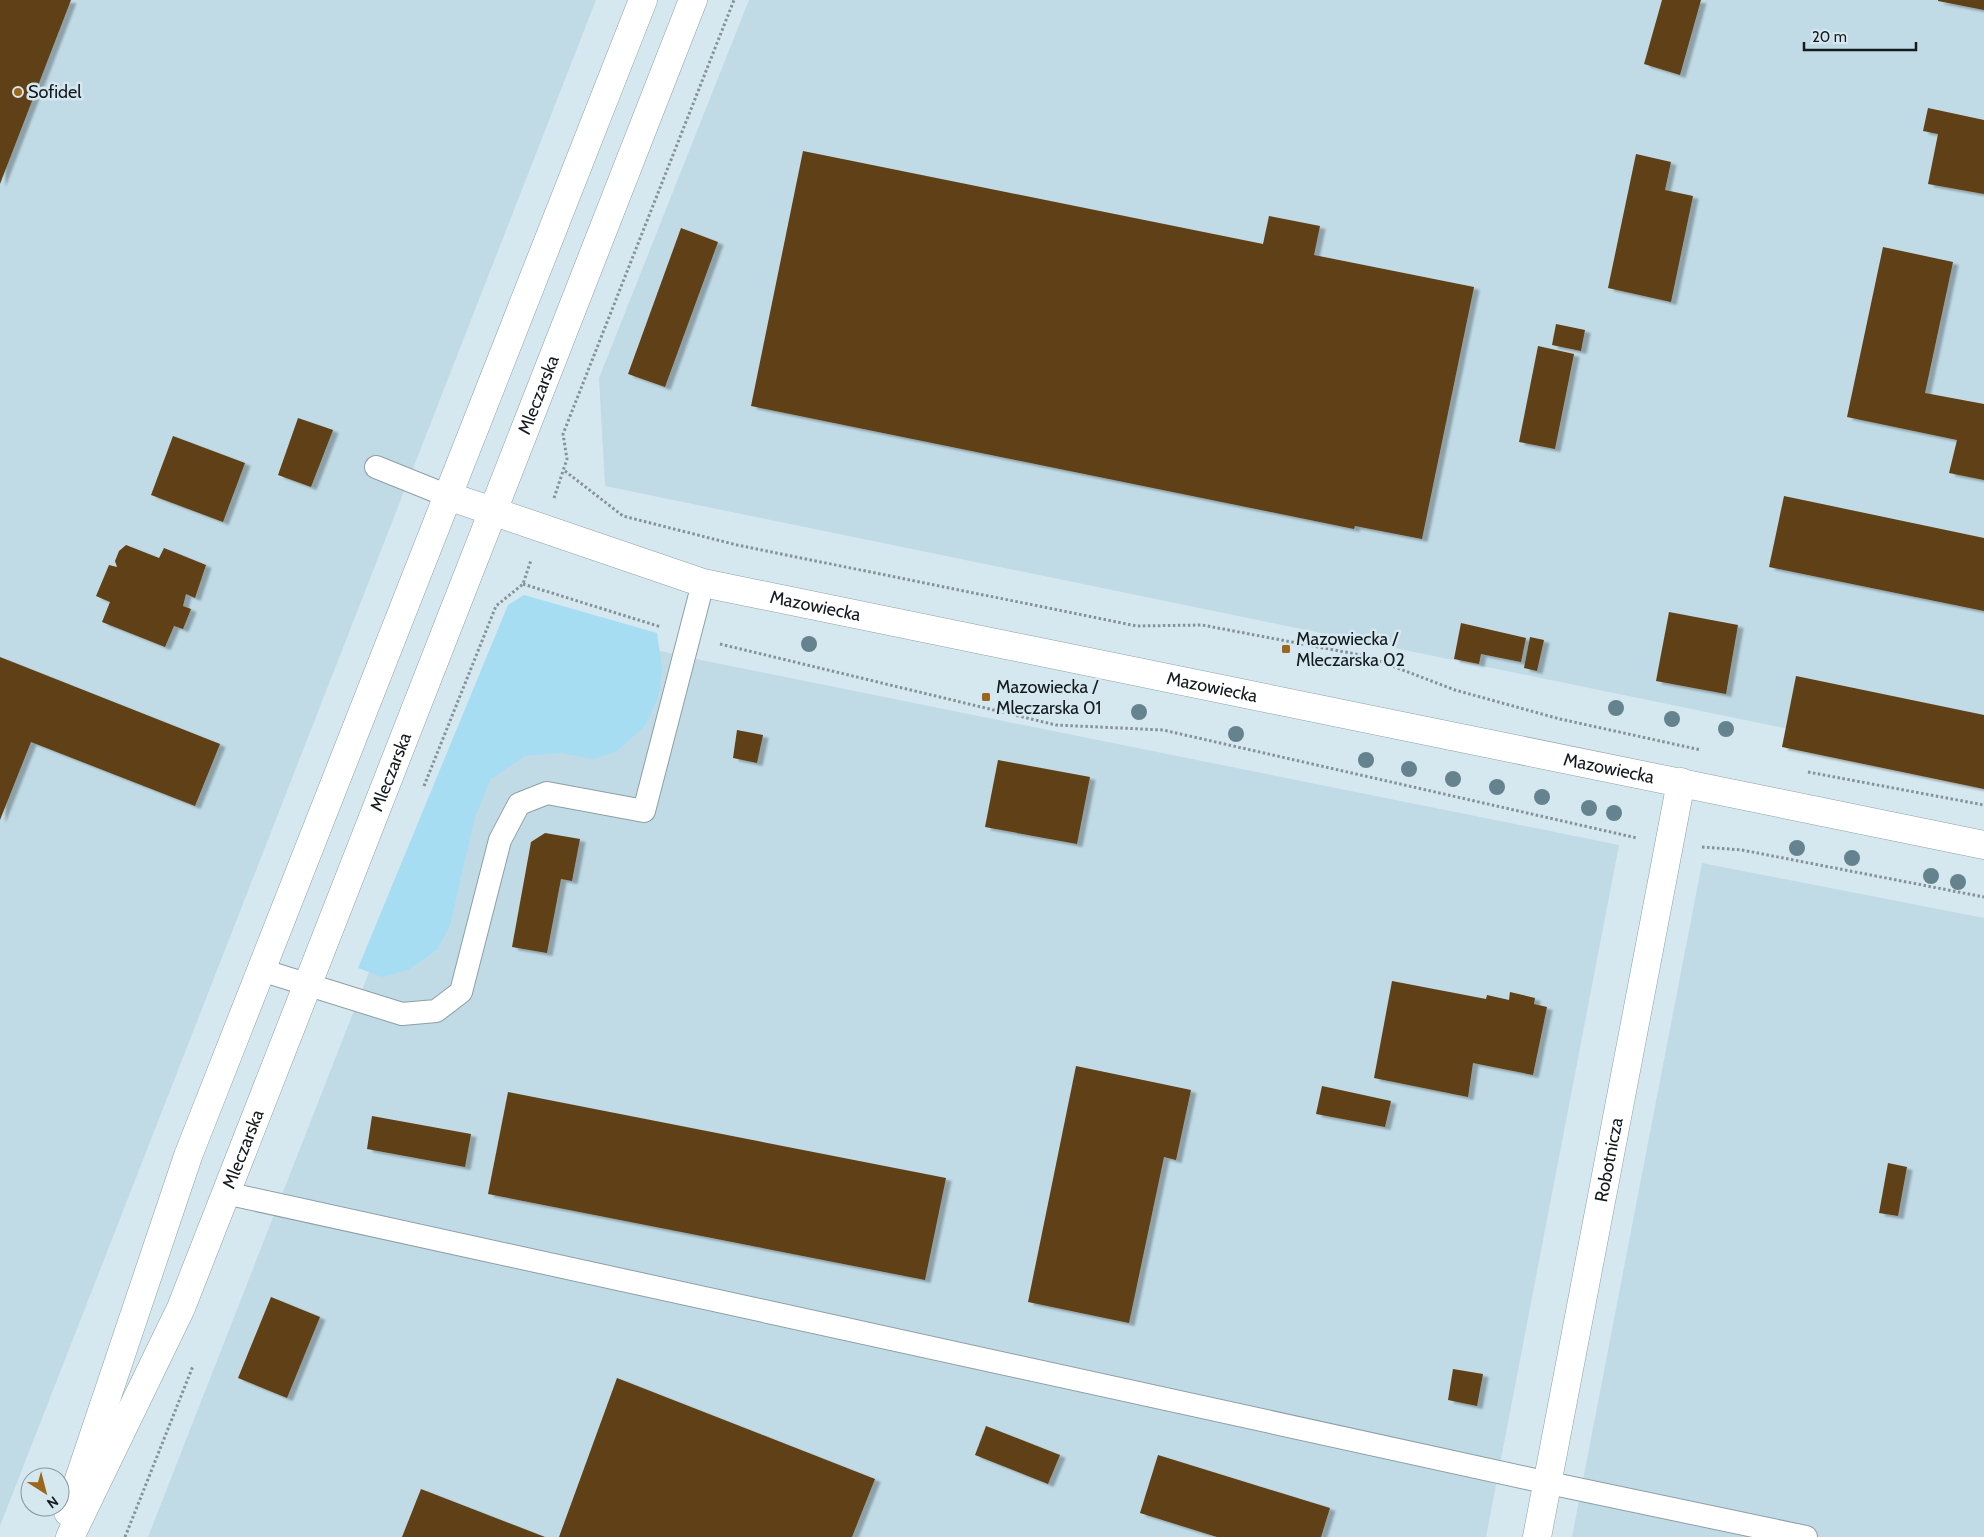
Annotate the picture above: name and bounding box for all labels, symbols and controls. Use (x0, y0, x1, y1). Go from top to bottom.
scale bar (1804, 20, 1916, 52)
text: 20 m (1812, 28, 1847, 46)
place label: Sofidel (28, 81, 82, 103)
marker: Sofidel (12, 86, 24, 98)
street label: Mleczarska (513, 352, 564, 438)
street label: Mazowiecka (768, 586, 863, 626)
place label: Mazowiecka / Mleczarska 02 (1296, 628, 1405, 671)
marker: Mazowiecka / Mleczarska 02 (1280, 643, 1292, 655)
street label: Mazowiecka (1165, 667, 1260, 707)
place label: Mazowiecka / Mleczarska 01 (996, 676, 1101, 719)
marker: Mazowiecka / Mleczarska 01 (980, 691, 992, 703)
street label: Mleczarska (365, 729, 416, 815)
street label: Mazowiecka (1561, 748, 1657, 788)
street label: Mleczarska (218, 1106, 269, 1192)
street label: Robotnicza (1590, 1115, 1628, 1204)
north arrow (20, 1467, 70, 1517)
text: N (43, 1492, 62, 1513)

